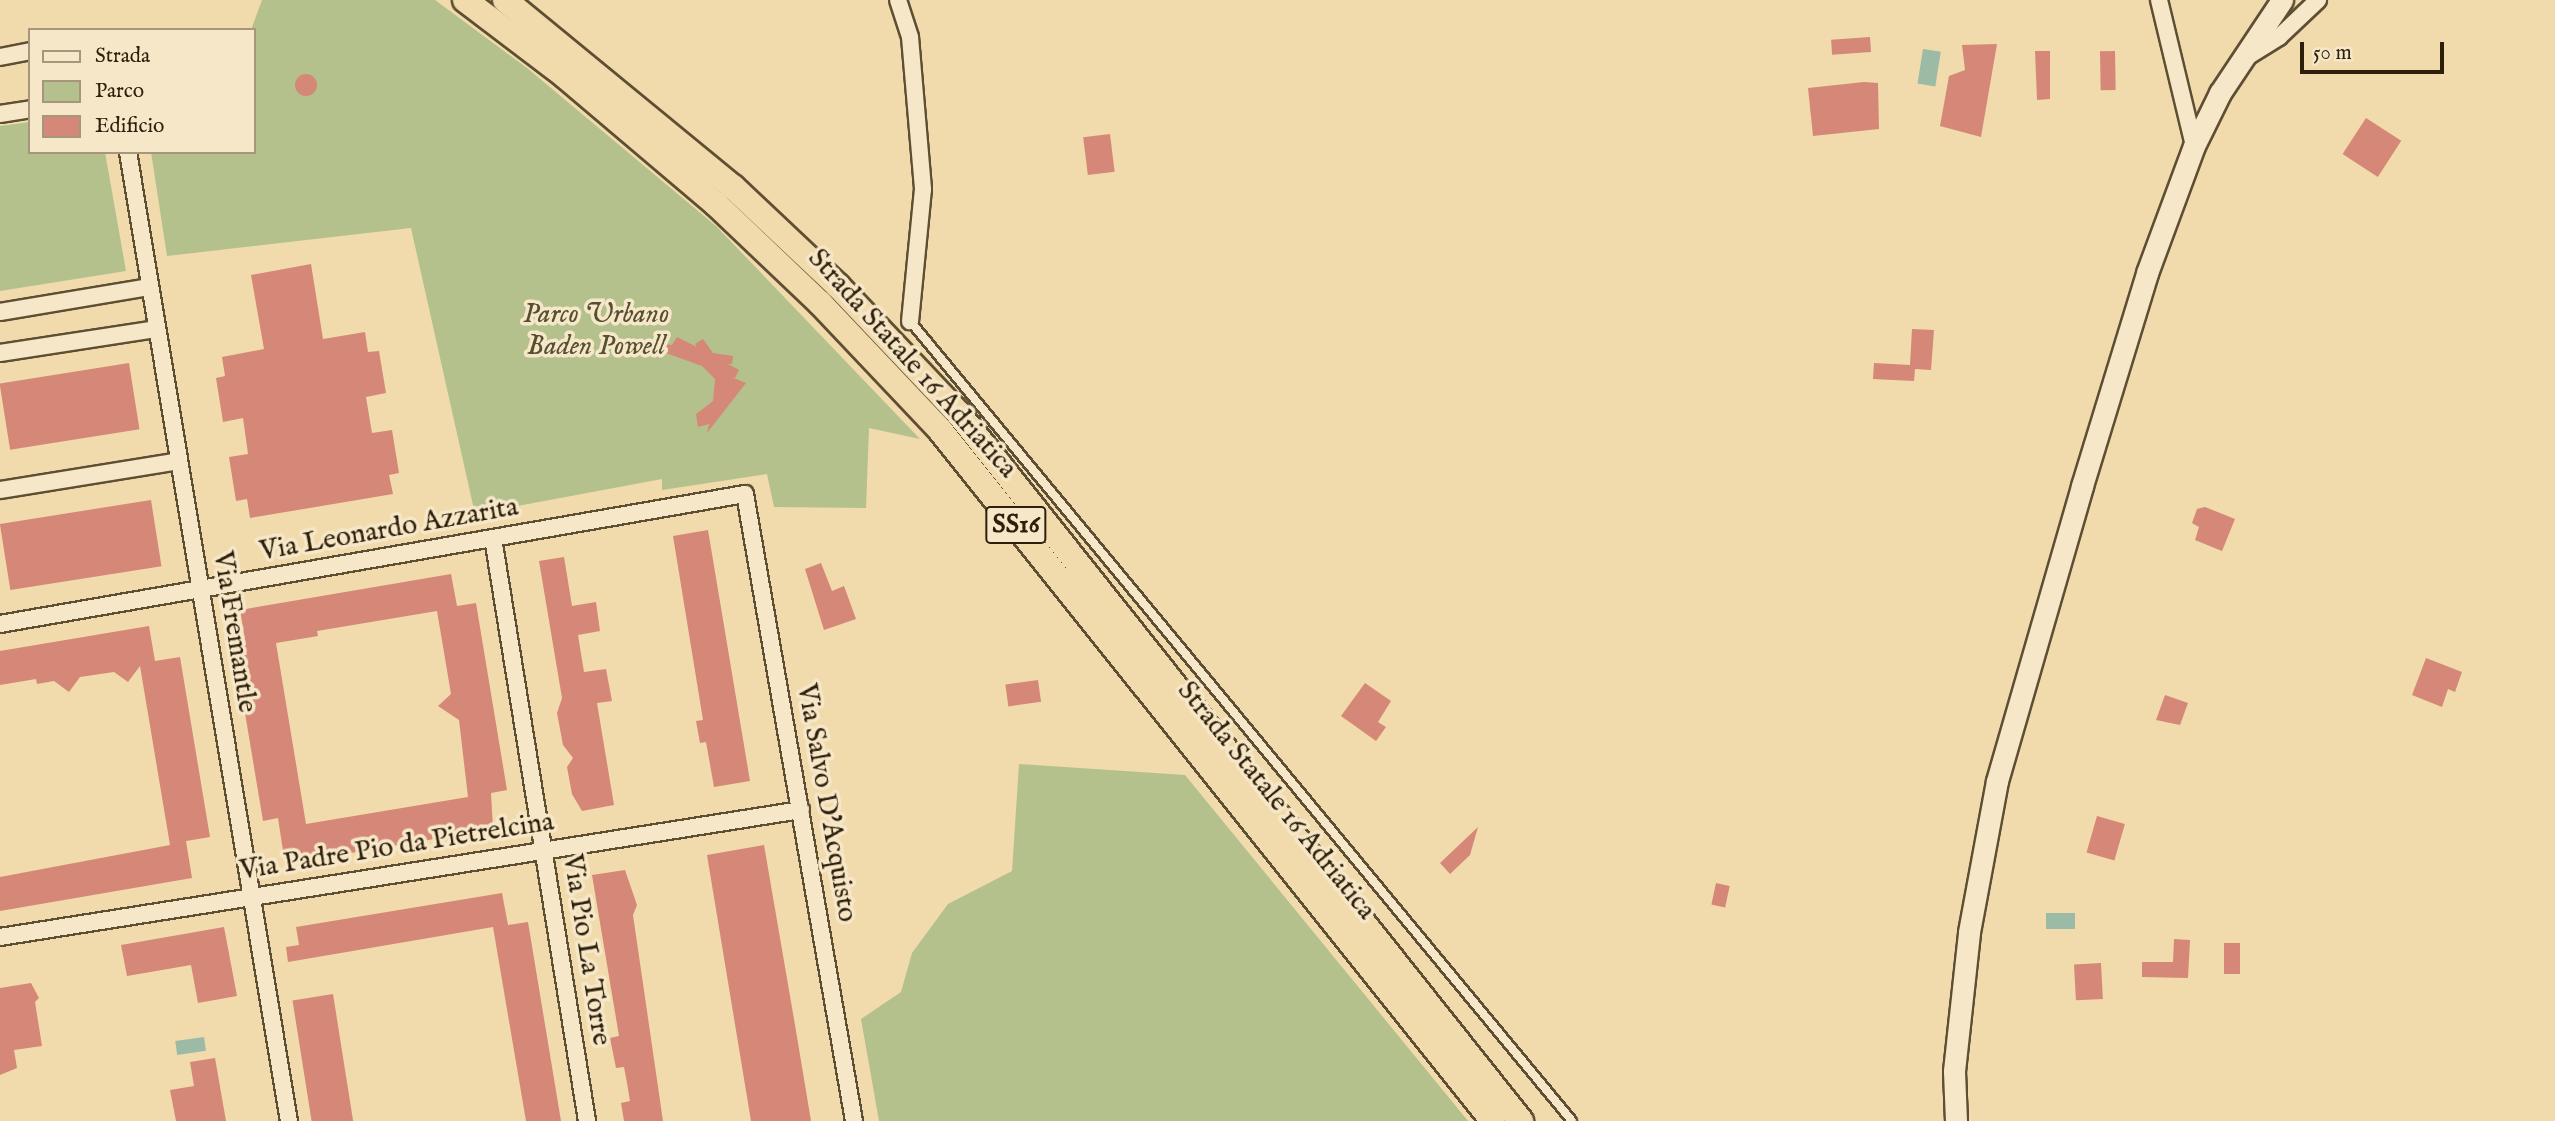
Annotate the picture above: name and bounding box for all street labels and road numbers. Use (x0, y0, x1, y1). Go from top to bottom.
street label: Strada Statale 16 Adriatica (800, 242, 1024, 486)
street label: Via Leonardo Azzarita (257, 491, 521, 569)
road number: SS16 (984, 503, 1048, 548)
street label: Via Fremantle (205, 549, 263, 715)
street label: Strada Statale 16 Adriatica (1170, 675, 1382, 927)
street label: Via Salvo D'Acquisto (788, 681, 864, 925)
street label: Via Padre Pio da Pietrelcina (238, 806, 556, 888)
street label: Via Pio La Torre (554, 852, 618, 1048)

